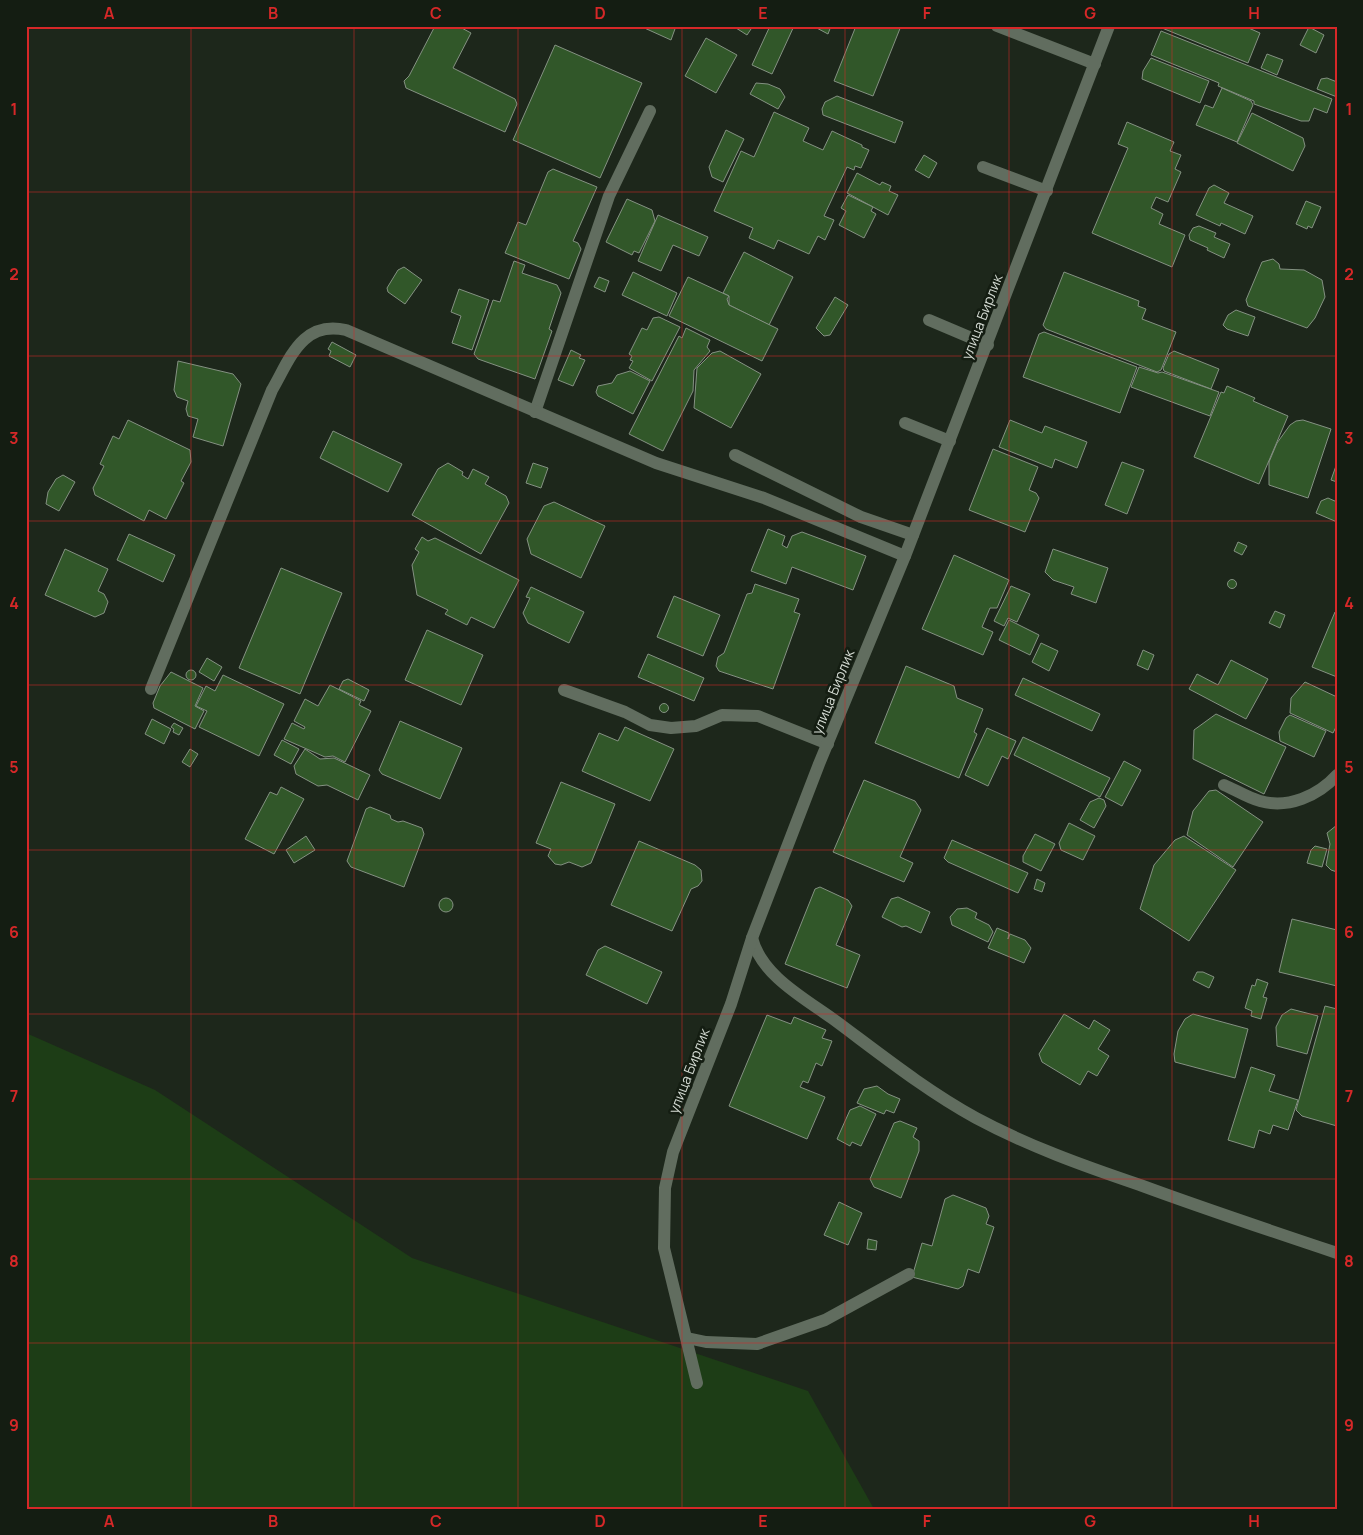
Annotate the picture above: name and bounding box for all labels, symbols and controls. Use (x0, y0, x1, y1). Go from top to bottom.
text: A (104, 2, 115, 24)
text: B (268, 2, 278, 24)
text: C (430, 2, 442, 24)
text: D (594, 2, 606, 24)
text: E (758, 2, 768, 24)
text: F (923, 2, 932, 24)
text: G (1084, 2, 1096, 24)
text: H (1248, 2, 1260, 24)
text: 1 (10, 98, 18, 120)
text: 1 (1345, 98, 1353, 120)
text: 2 (9, 263, 19, 285)
text: 2 (1344, 263, 1354, 285)
street label: улица Бирлик (957, 270, 1007, 362)
text: 3 (9, 427, 19, 449)
text: 3 (1344, 427, 1354, 449)
text: 4 (9, 592, 19, 614)
text: 4 (1344, 592, 1354, 614)
street label: улица Бирлик (807, 646, 859, 737)
text: 5 (9, 756, 19, 778)
text: 5 (1344, 756, 1354, 778)
text: 6 (9, 921, 19, 943)
text: 6 (1344, 921, 1354, 943)
street label: улица Бирлик (664, 1024, 714, 1116)
text: 7 (10, 1085, 18, 1107)
text: 7 (1345, 1085, 1353, 1107)
text: 8 (9, 1250, 19, 1272)
text: 8 (1344, 1250, 1354, 1272)
text: 9 (9, 1414, 19, 1436)
text: 9 (1344, 1414, 1354, 1436)
text: A (104, 1510, 115, 1532)
text: B (268, 1510, 278, 1532)
text: C (430, 1510, 442, 1532)
text: D (594, 1510, 606, 1532)
text: E (758, 1510, 768, 1532)
text: F (923, 1510, 932, 1532)
text: G (1084, 1510, 1096, 1532)
text: H (1248, 1510, 1260, 1532)

